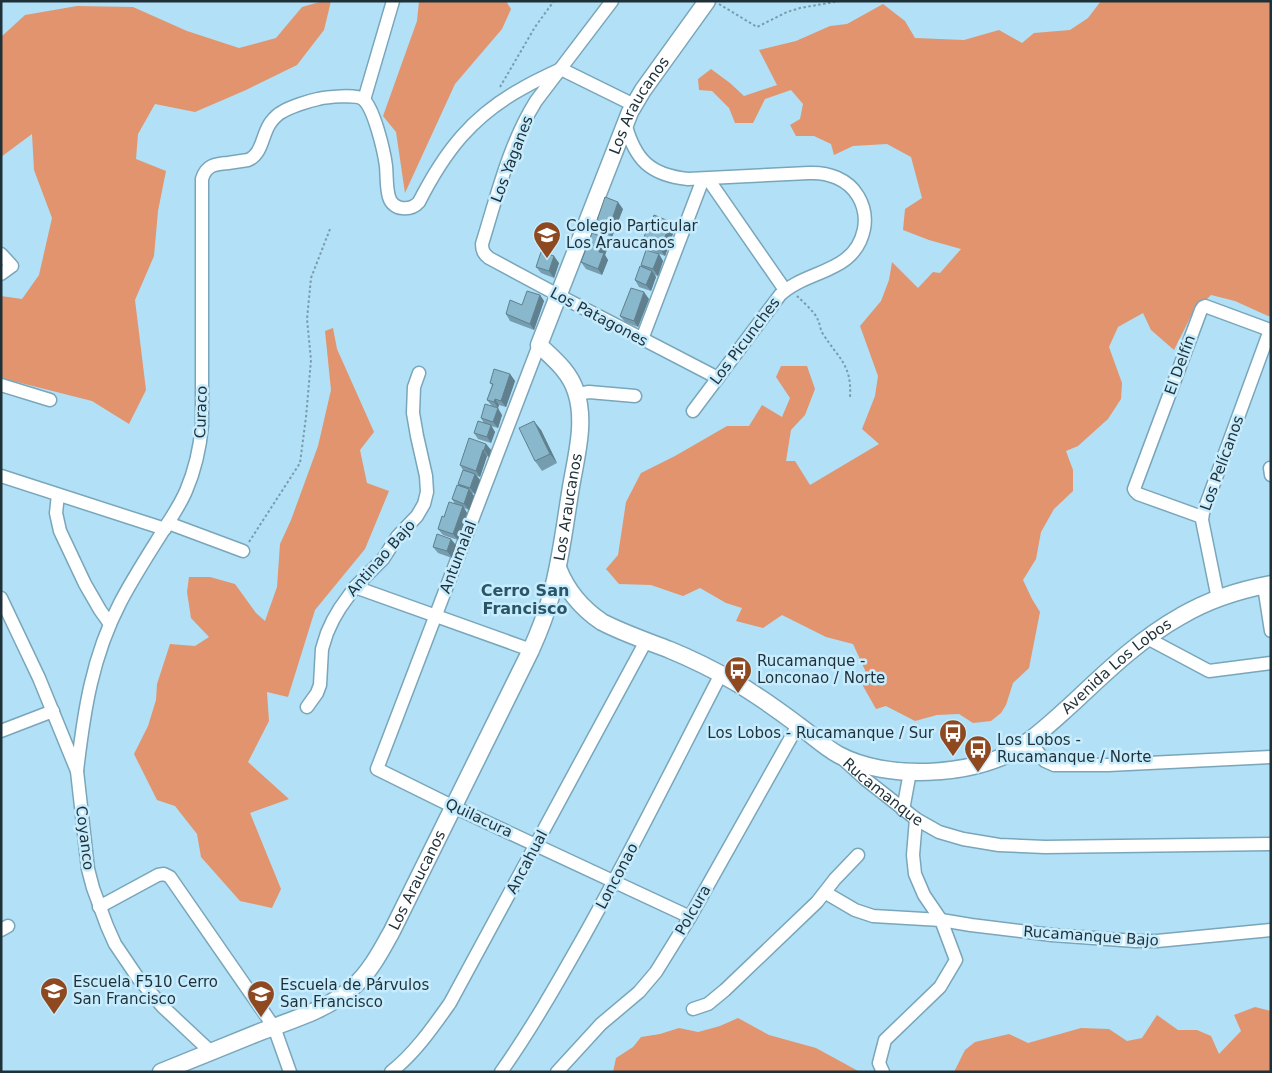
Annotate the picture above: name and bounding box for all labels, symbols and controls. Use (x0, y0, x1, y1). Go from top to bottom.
street label: Los Araucanos (605, 53, 673, 157)
street label: Los Yaganes (487, 113, 537, 205)
place label: Colegio Particular Los Araucanos (566, 217, 699, 252)
school or university icon: Colegio Particular Los Araucanos (532, 220, 562, 259)
street label: Los Patagones (547, 284, 651, 350)
street label: Los Picunches (706, 294, 784, 388)
street label: El Delfín (1161, 333, 1199, 397)
street label: Curaco (191, 385, 211, 439)
street label: Los Pelícanos (1196, 413, 1248, 513)
street label: Los Araucanos (550, 452, 586, 562)
street label: Antinao Bajo (343, 516, 419, 600)
street label: Antumalal (436, 518, 480, 596)
district label: Cerro San Francisco (481, 581, 569, 618)
street label: Avenida Los Lobos (1058, 615, 1175, 718)
place label: Rucamanque - Lonconao / Norte (757, 652, 885, 687)
bus stop icon: Rucamanque - Lonconao / Norte (723, 655, 753, 694)
bus stop icon: Los Lobos - Rucamanque / Sur (938, 718, 968, 757)
place label: Los Lobos - Rucamanque / Sur (707, 724, 935, 742)
place label: Los Lobos - Rucamanque / Norte (997, 731, 1152, 766)
bus stop icon: Los Lobos - Rucamanque / Norte (963, 734, 993, 773)
street label: Rucamanque (839, 754, 926, 830)
street label: Quilacura (443, 795, 515, 841)
street label: Coyanco (72, 805, 98, 871)
street label: Los Araucanos (385, 827, 449, 933)
street label: Ancahual (503, 827, 551, 897)
street label: Lonconao (592, 840, 642, 912)
street label: Polcura (671, 882, 715, 938)
street label: Rucamanque Bajo (1023, 922, 1159, 950)
place label: Escuela F510 Cerro San Francisco (73, 973, 218, 1008)
school or university icon: Escuela F510 Cerro San Francisco (39, 976, 69, 1015)
place label: Escuela de Párvulos San Francisco (280, 976, 429, 1011)
school or university icon: Escuela de Párvulos San Francisco (246, 979, 276, 1018)

